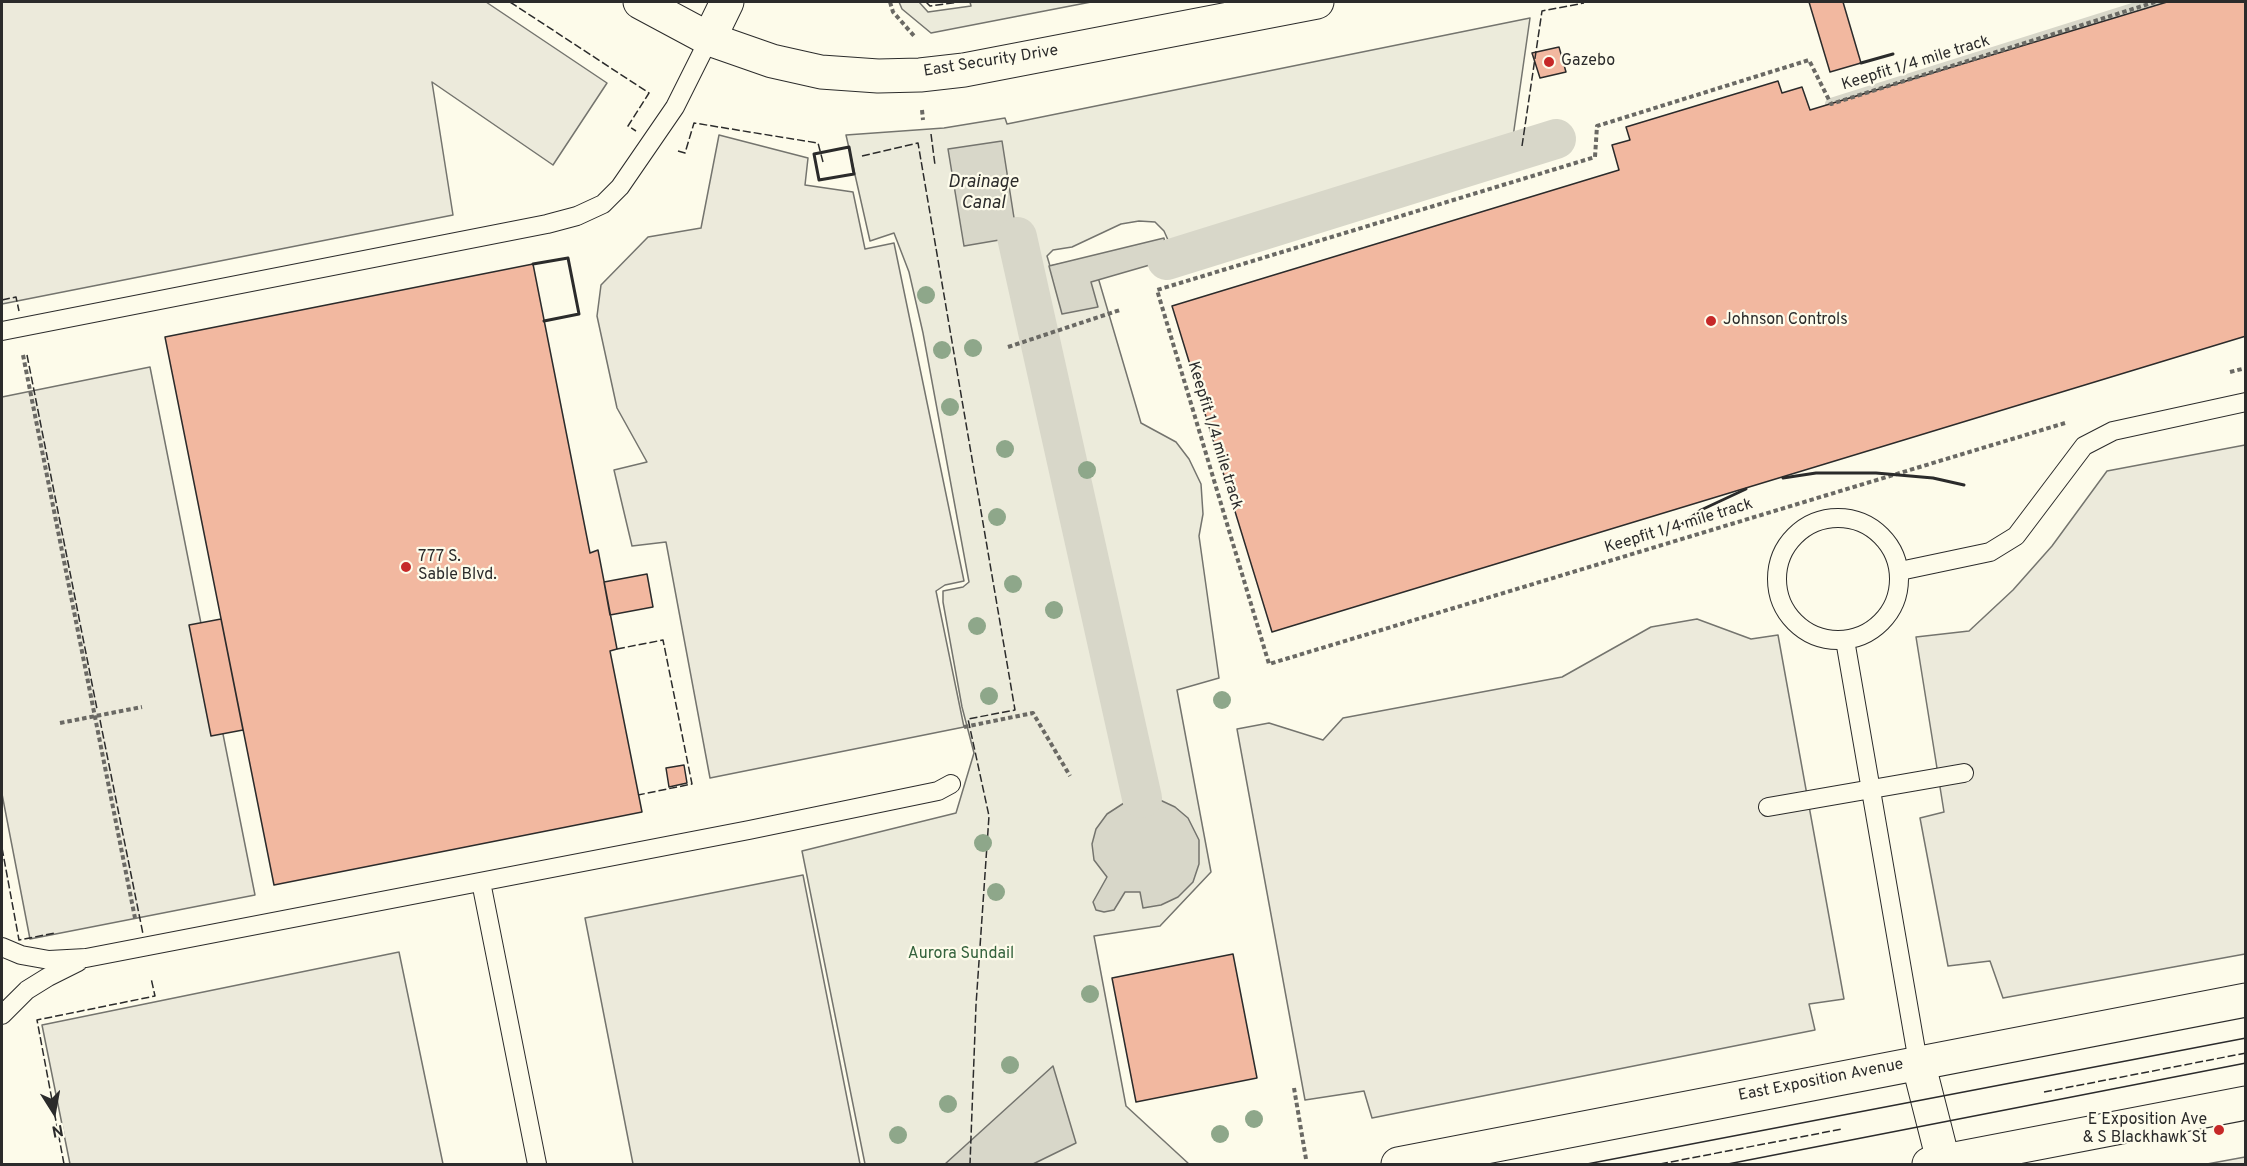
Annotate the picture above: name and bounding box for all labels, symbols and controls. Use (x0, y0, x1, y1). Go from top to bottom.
street label: Keepfit 1/4 mile track (1840, 32, 1992, 96)
street label: East Security Drive (922, 42, 1060, 82)
place label: Gazebo (1561, 52, 1615, 72)
marker: Gazebo (1542, 55, 1556, 69)
water label: Drainage Canal (948, 172, 1018, 214)
place label: Johnson Controls (1723, 311, 1848, 331)
marker: Johnson Controls (1704, 314, 1718, 328)
street label: Keepfit 1/4 mile track (1182, 360, 1246, 512)
street label: Keepfit 1/4 mile track (1603, 495, 1755, 559)
place label: 777 S. Sable Blvd. (418, 548, 497, 586)
marker: 777 S. Sable Blvd. (399, 560, 413, 574)
park label: Aurora Sundail (908, 945, 1014, 965)
street label: East Exposition Avenue (1737, 1056, 1905, 1106)
north arrow (24, 1082, 84, 1142)
place label: E Exposition Ave & S Blackhawk St (2083, 1111, 2207, 1149)
text: N (50, 1119, 65, 1141)
marker: E Exposition Ave & S Blackhawk St (2212, 1123, 2226, 1137)

